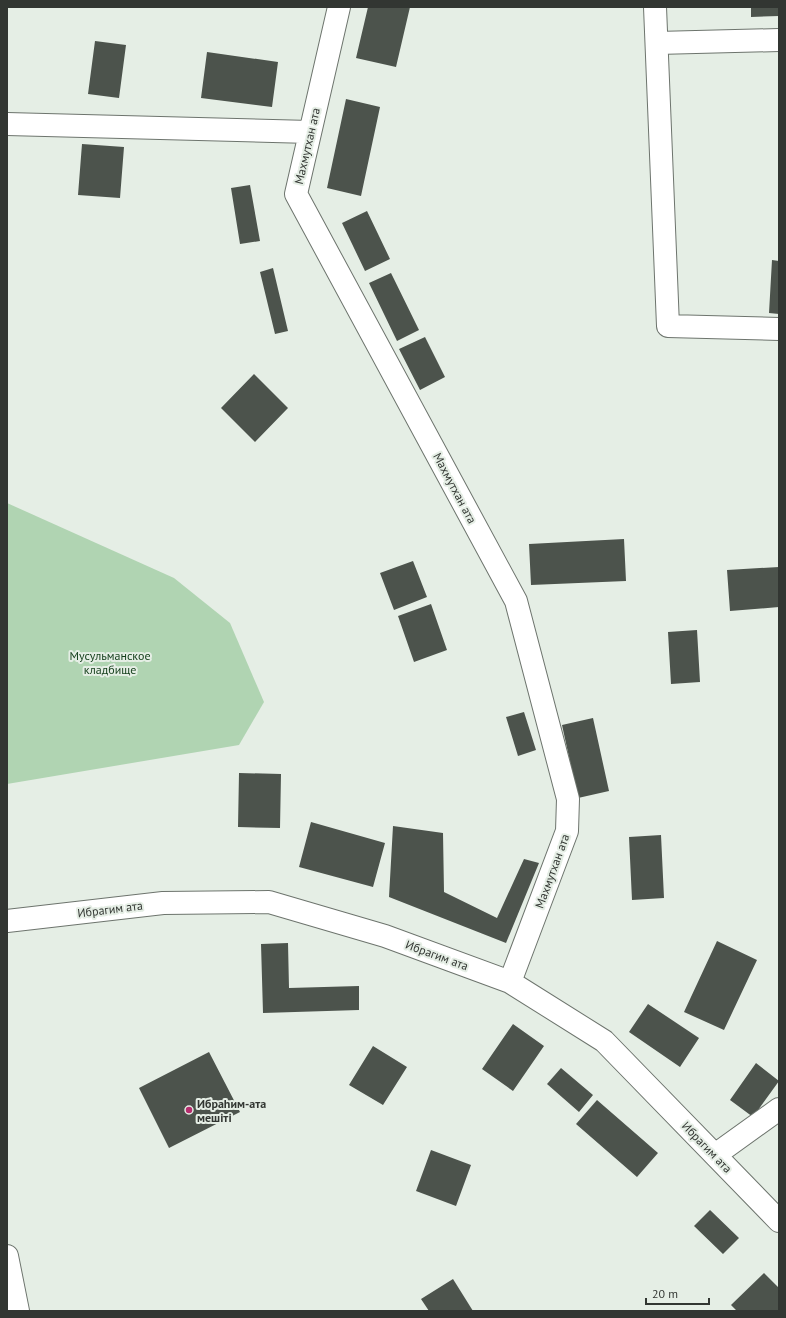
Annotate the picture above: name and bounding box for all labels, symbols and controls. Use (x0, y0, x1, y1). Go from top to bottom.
street label: Махмутхан ата (291, 106, 323, 186)
street label: Махмутхан ата (430, 450, 480, 526)
park label: Мусульманское кладбище (69, 648, 151, 677)
street label: Махмутхан ата (532, 832, 572, 910)
street label: Ибрагим ата (77, 898, 144, 920)
street label: Ибрагим ата (404, 937, 470, 973)
place label: Ибраһим-ата мешіті (197, 1096, 266, 1125)
marker: Ибраһим-ата мешіті (184, 1105, 194, 1115)
street label: Ибрагим ата (679, 1118, 735, 1176)
scale bar (646, 1280, 709, 1306)
text: 20 m (652, 1286, 678, 1301)

